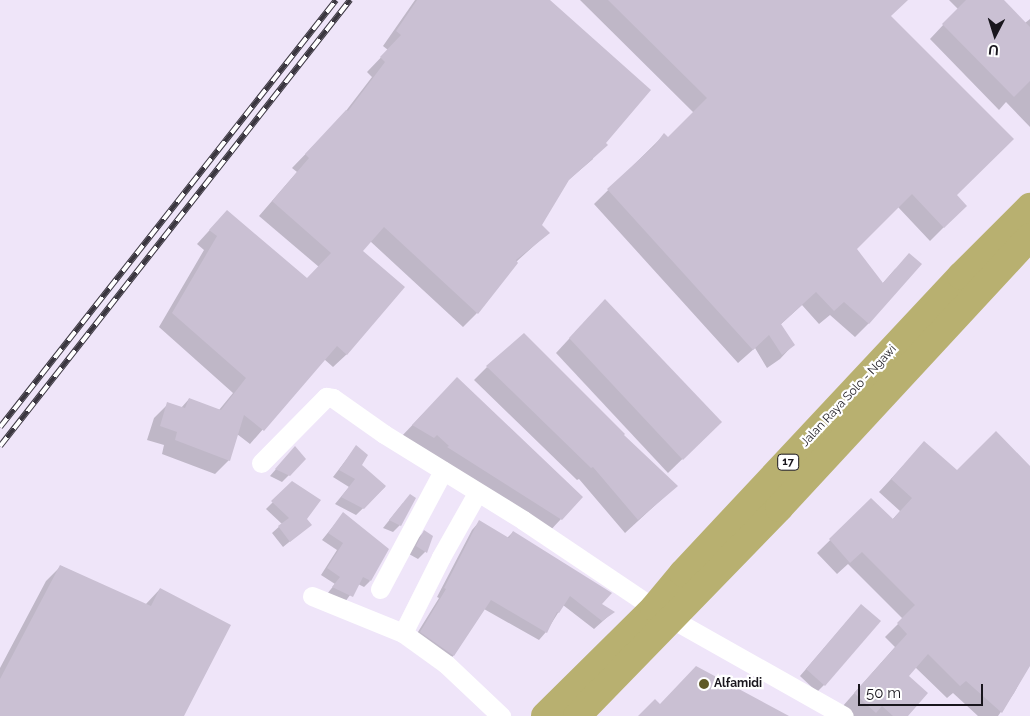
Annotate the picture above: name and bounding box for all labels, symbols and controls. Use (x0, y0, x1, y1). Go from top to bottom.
north arrow (970, 10, 1020, 60)
text: U (988, 42, 1000, 58)
street label: Jalan Raya Solo - Ngawi (798, 342, 900, 450)
road number: 17 (777, 454, 799, 471)
scale bar (860, 674, 985, 706)
place label: Alfamidi (714, 677, 762, 691)
marker: Alfamidi (698, 678, 710, 690)
text: 50 m (866, 684, 901, 702)

